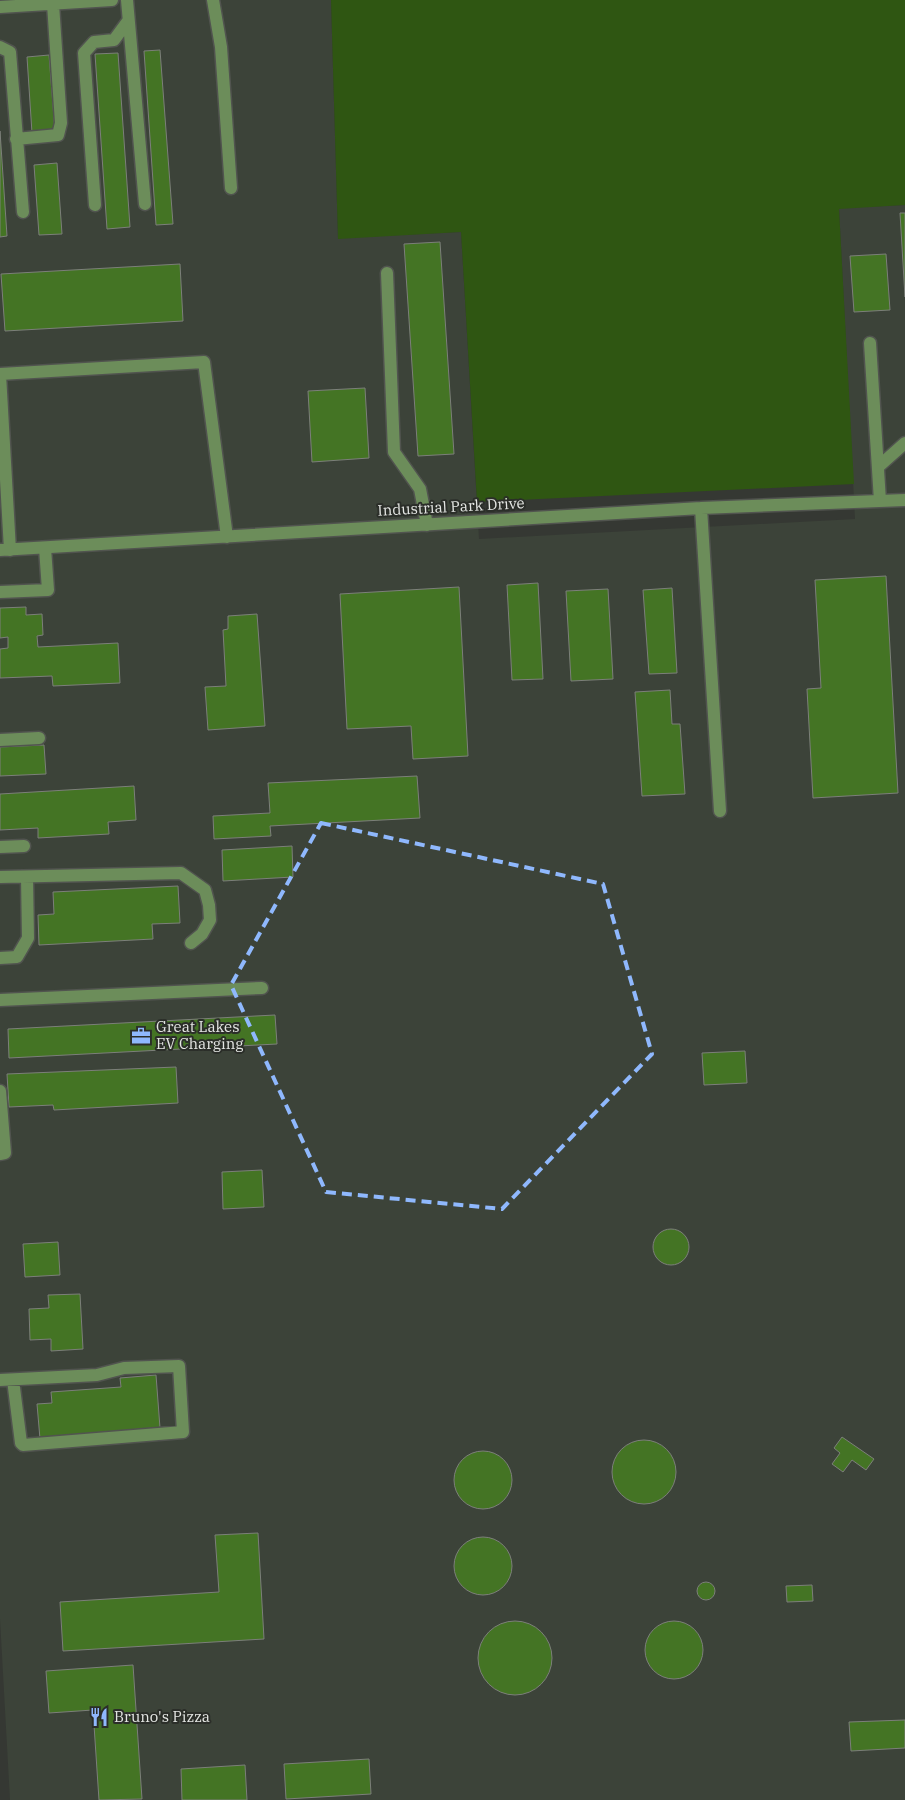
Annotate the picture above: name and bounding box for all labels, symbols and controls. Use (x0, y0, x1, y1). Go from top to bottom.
street label: Industrial Park Drive (377, 493, 525, 520)
place label: Great Lakes EV Charging (156, 1017, 243, 1053)
office icon: Great Lakes EV Charging (130, 1025, 152, 1047)
restaurant icon: Bruno's Pizza (88, 1706, 110, 1728)
place label: Bruno's Pizza (114, 1707, 210, 1726)

